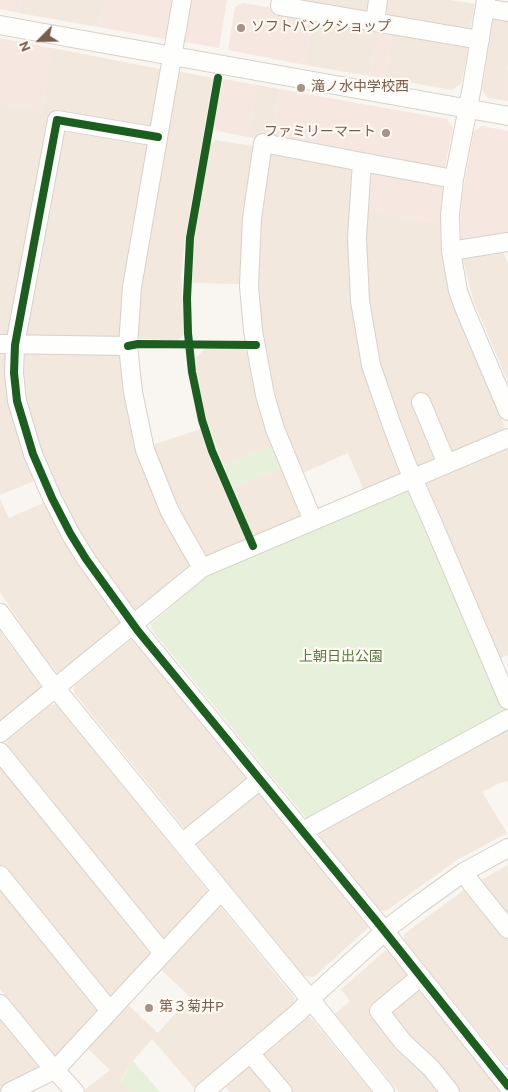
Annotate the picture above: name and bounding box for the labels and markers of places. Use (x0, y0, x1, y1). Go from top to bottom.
place label: ソフトバンクショップ (251, 20, 391, 36)
marker: ソフトバンクショップ (235, 22, 247, 34)
place label: 滝ノ水中学校西 (311, 80, 409, 96)
marker: 滝ノ水中学校西 (295, 82, 307, 94)
place label: ファミリーマート (264, 125, 376, 141)
marker: ファミリーマート (380, 127, 392, 139)
place label: 第３菊井P (159, 1000, 224, 1016)
marker: 第３菊井P (143, 1002, 155, 1014)

